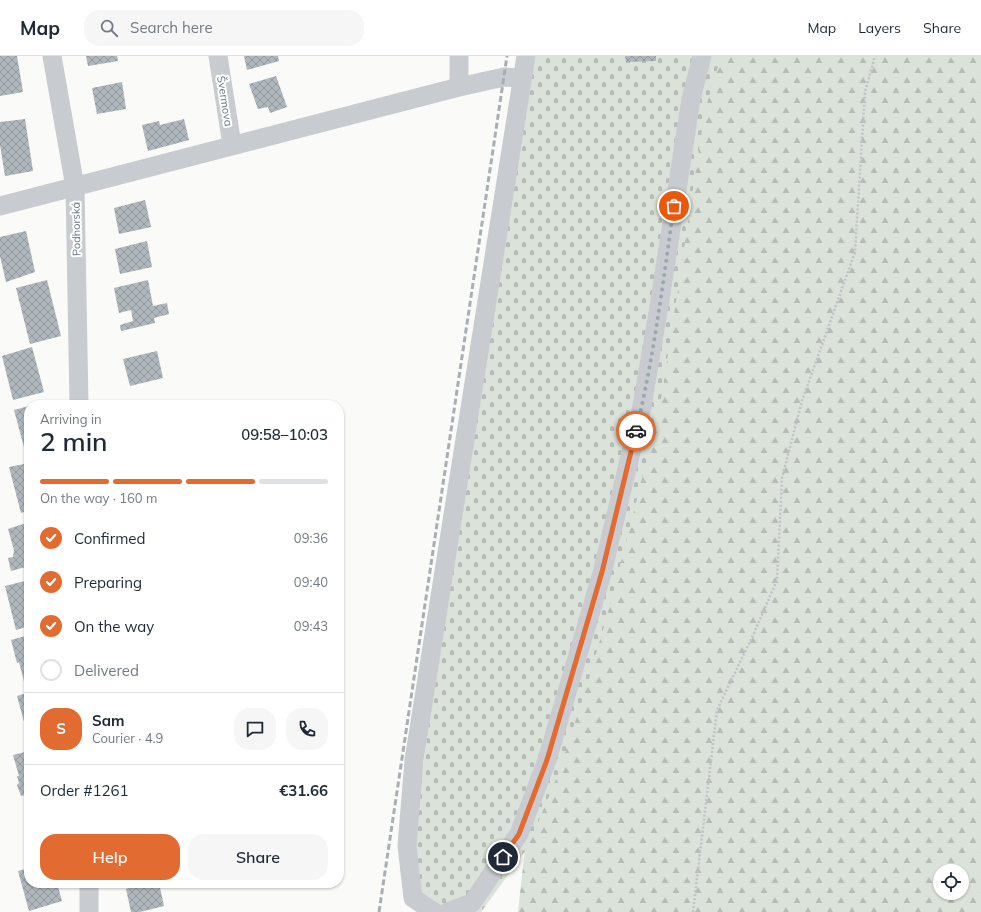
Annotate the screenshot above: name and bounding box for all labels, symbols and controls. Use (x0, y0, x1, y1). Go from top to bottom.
search box (84, 10, 364, 46)
text: Map (20, 16, 60, 40)
icon: search (98, 17, 120, 39)
text: Search here (130, 18, 213, 37)
text: Map (807, 19, 836, 37)
text: Layers (858, 19, 901, 37)
text: Share (923, 19, 961, 37)
street label: Švermova (214, 75, 236, 127)
pin (657, 189, 691, 223)
icon: bag (663, 195, 685, 217)
street label: Podhorská (69, 202, 83, 256)
text: Arriving in (40, 411, 102, 427)
courier (616, 411, 656, 451)
icon: car (625, 420, 647, 442)
text: 2 min (40, 425, 108, 458)
text: 09:58–10:03 (241, 425, 328, 444)
text: On the way · 160 m (40, 490, 157, 506)
icon: check (40, 527, 62, 549)
text: Confirmed (74, 529, 145, 548)
text: 09:36 (294, 530, 328, 546)
icon: check (40, 571, 62, 593)
text: Preparing (74, 573, 142, 592)
text: 09:40 (294, 574, 328, 590)
icon: check (40, 615, 62, 637)
text: On the way (74, 617, 154, 636)
text: 09:43 (294, 618, 328, 634)
text: Delivered (74, 661, 139, 680)
button: chat (234, 708, 276, 750)
button: phone (286, 708, 328, 750)
text: Sam (92, 711, 124, 730)
text: S (56, 719, 66, 738)
text: Courier · 4.9 (92, 730, 163, 746)
text: Order #1261 (40, 781, 128, 800)
text: €31.66 (279, 781, 328, 800)
button: Help (40, 834, 180, 880)
button: Share (188, 834, 328, 880)
pin (486, 840, 520, 874)
icon: home (492, 846, 514, 868)
map controls (933, 864, 969, 900)
button: locate (933, 864, 969, 900)

